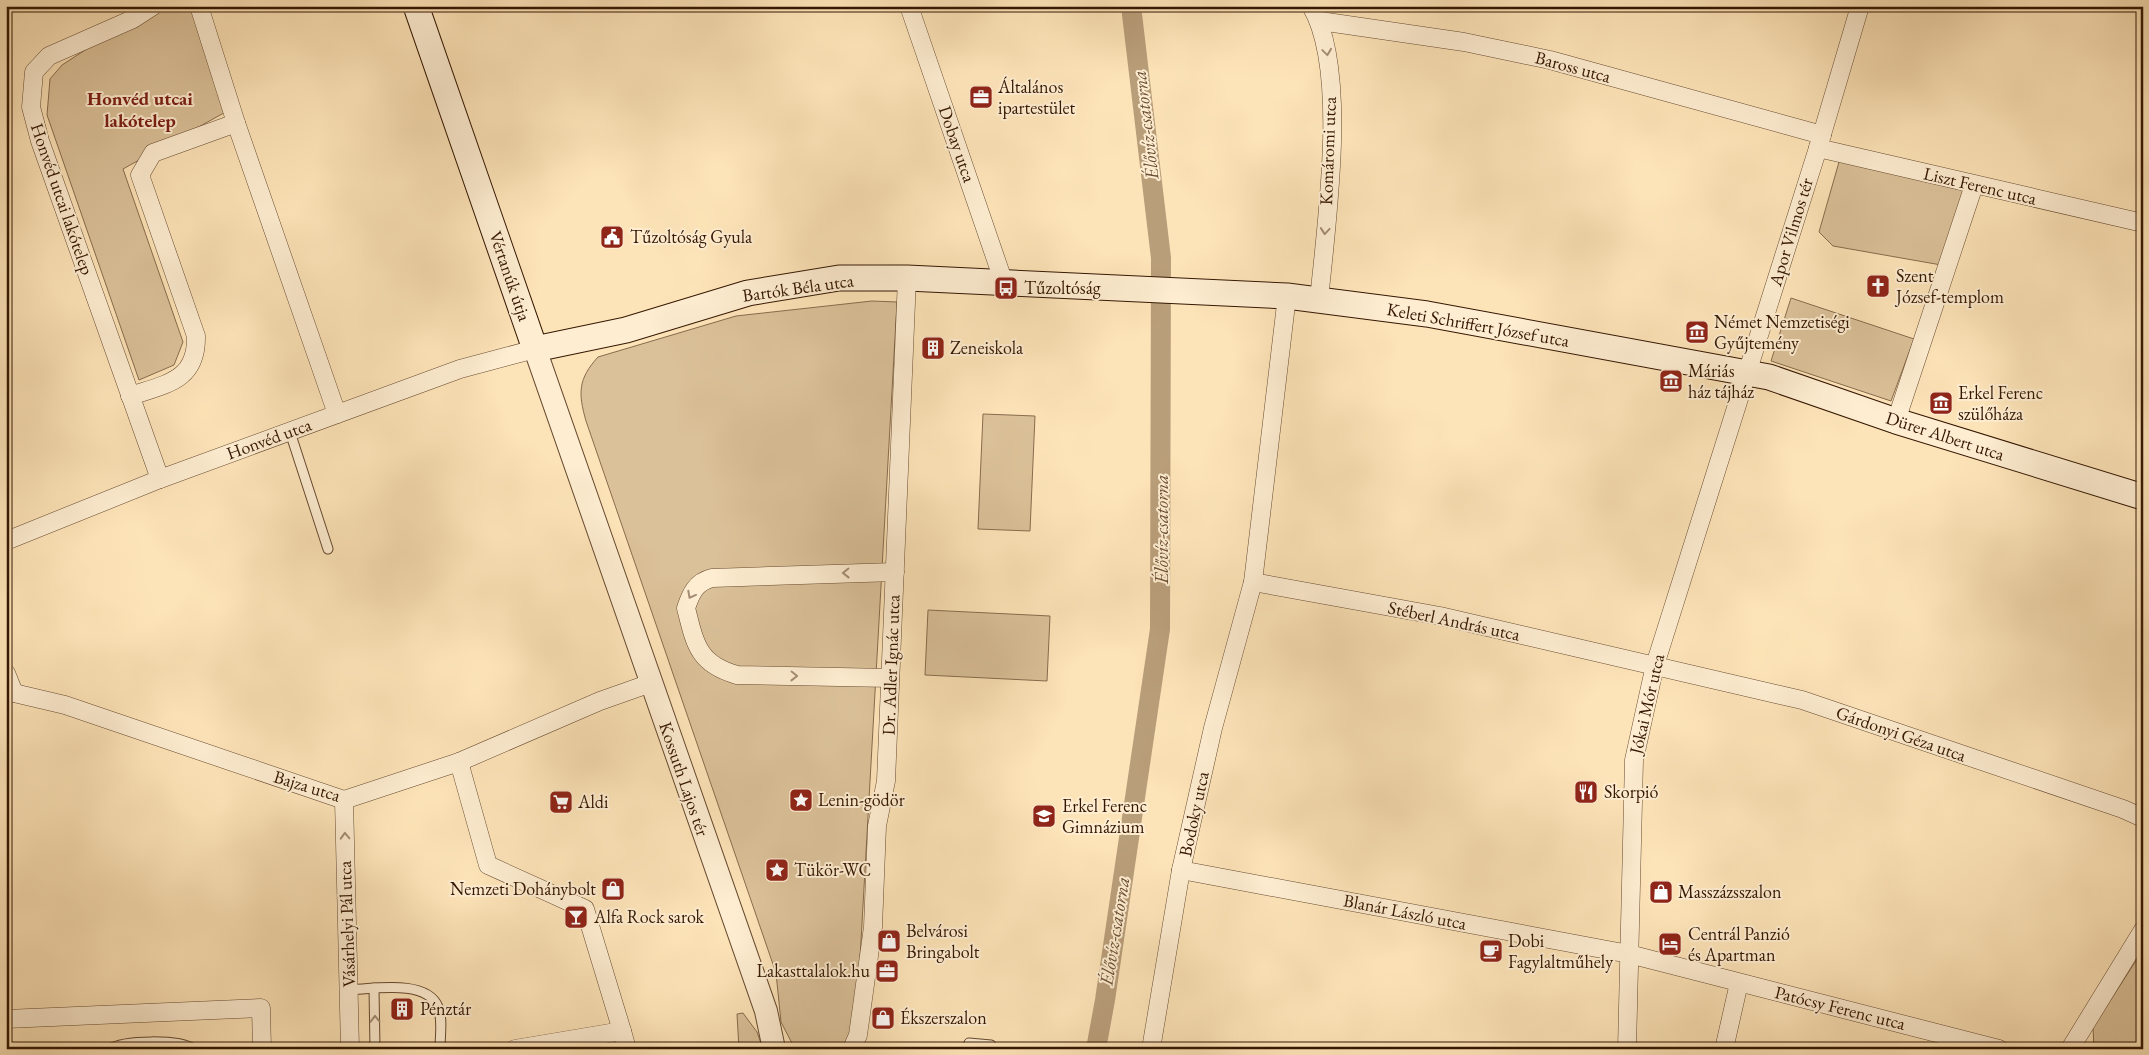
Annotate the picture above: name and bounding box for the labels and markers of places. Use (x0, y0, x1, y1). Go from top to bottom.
place label: Általános ipartestület (997, 75, 1076, 119)
office icon: Általános ipartestület (968, 84, 994, 110)
public building icon: Tűzoltóság Gyula (599, 224, 625, 250)
place label: Tűzoltóság Gyula (630, 225, 753, 248)
place label: Szent József-templom (1894, 264, 2004, 308)
church icon: Szent József-templom (1865, 273, 1891, 299)
bus stop icon: Tűzoltóság (993, 275, 1019, 301)
place label: Tűzoltóság (1024, 276, 1101, 299)
place label: Német Nemzetiségi Gyűjtemény (1714, 310, 1850, 354)
museum icon: Német Nemzetiségi Gyűjtemény (1684, 319, 1710, 345)
building icon: Zeneiskola (920, 335, 946, 361)
place label: Zeneiskola (950, 336, 1024, 359)
place label: Máriás ház tájház (1688, 359, 1754, 403)
museum icon: Máriás ház tájház (1658, 368, 1684, 394)
place label: Erkel Ferenc szülőháza (1958, 381, 2043, 425)
museum icon: Erkel Ferenc szülőháza (1928, 390, 1954, 416)
restaurant icon: Skorpió (1573, 779, 1599, 805)
place label: Skorpió (1604, 780, 1658, 803)
place icon: Lenin-gödör (788, 787, 814, 813)
place label: Lenin-gödör (818, 788, 905, 811)
supermarket icon: Aldi (548, 789, 574, 815)
place label: Aldi (577, 790, 609, 813)
place label: Erkel Ferenc Gimnázium (1062, 794, 1147, 838)
school or university icon: Erkel Ferenc Gimnázium (1031, 803, 1057, 829)
place icon: Tükör-WC (764, 857, 790, 883)
place label: Tükör-WC (794, 858, 871, 881)
shop icon: Nemzeti Dohánybolt (600, 876, 626, 902)
place label: Nemzeti Dohánybolt (450, 877, 596, 900)
shop icon: Masszázsszalon (1648, 879, 1674, 905)
place label: Masszázsszalon (1678, 880, 1782, 903)
bar icon: Alfa Rock sarok (563, 904, 589, 930)
place label: Alfa Rock sarok (593, 905, 705, 928)
place label: Belvárosi Bringabolt (906, 919, 980, 963)
place label: Centrál Panzió és Apartman (1688, 922, 1790, 966)
shop icon: Belvárosi Bringabolt (876, 928, 902, 954)
place label: Dobi Fagylaltműhely (1508, 929, 1613, 973)
hotel icon: Centrál Panzió és Apartman (1657, 931, 1683, 957)
cafe icon: Dobi Fagylaltműhely (1478, 938, 1504, 964)
office icon: Lakasttalalok.hu (874, 958, 900, 984)
place label: Lakasttalalok.hu (757, 959, 871, 982)
building icon: Pénztár (389, 996, 415, 1022)
place label: Pénztár (420, 997, 471, 1020)
shop icon: Ékszerszalon (870, 1005, 896, 1031)
place label: Ékszerszalon (900, 1006, 987, 1029)

